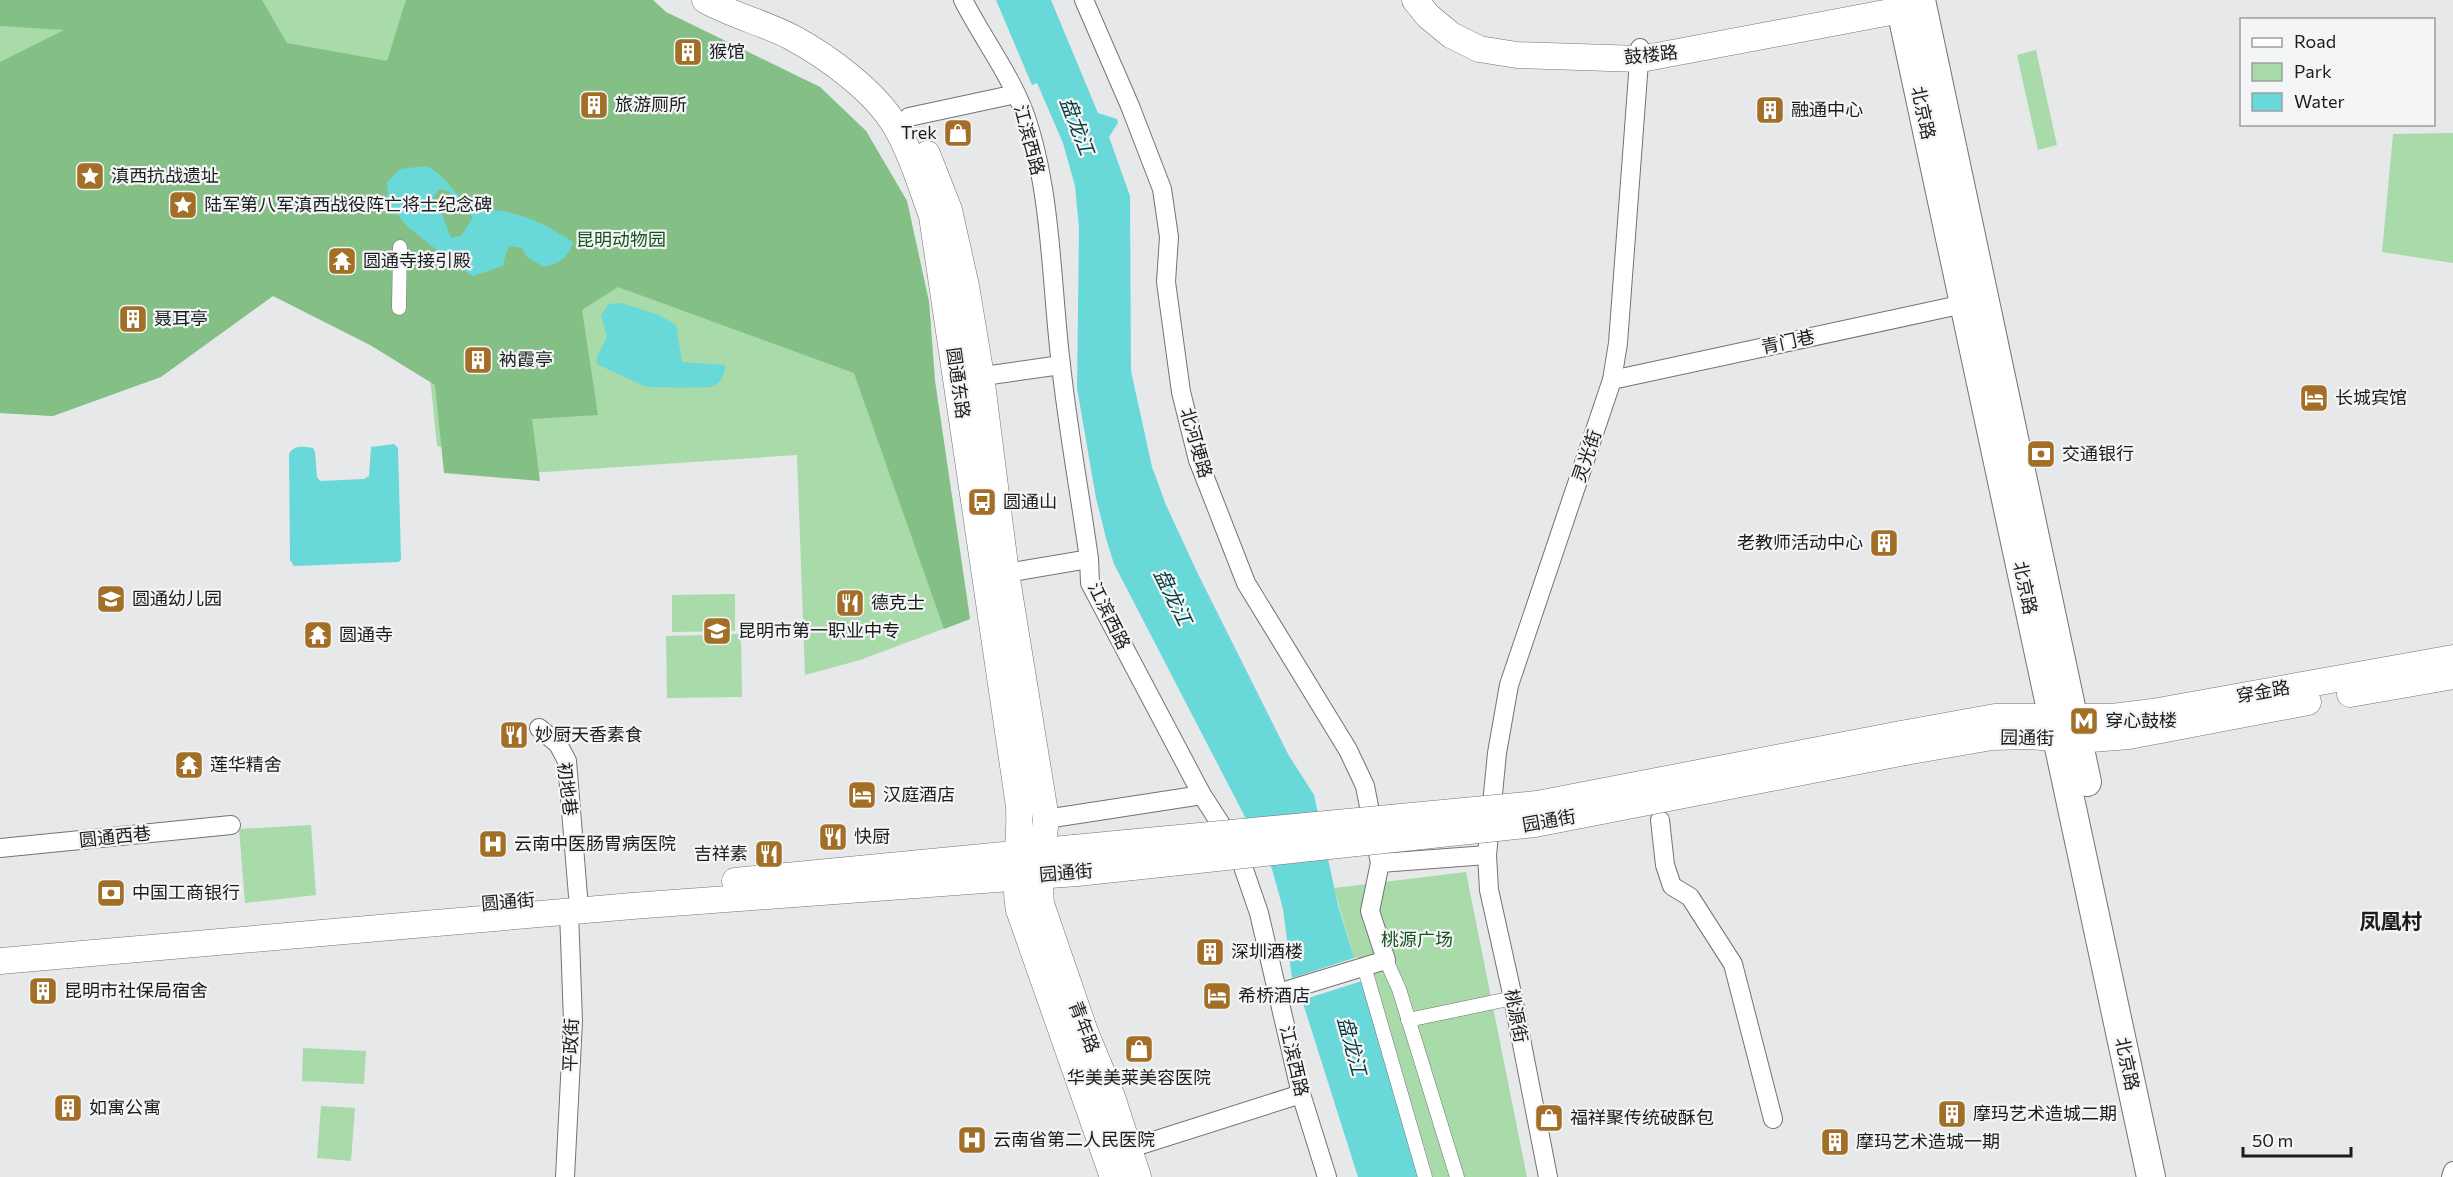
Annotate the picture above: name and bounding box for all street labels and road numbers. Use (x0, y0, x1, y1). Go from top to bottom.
street label: 鼓楼路 (1623, 40, 1679, 68)
street label: 北京路 (1908, 84, 1940, 141)
street label: 江滨西路 (1010, 102, 1050, 177)
street label: 青门巷 (1759, 325, 1816, 357)
street label: 圆通东路 (943, 346, 975, 420)
street label: 北河埂路 (1176, 405, 1217, 480)
street label: 灵光街 (1567, 427, 1605, 485)
street label: 北京路 (2010, 559, 2042, 616)
street label: 江滨西路 (1084, 578, 1136, 653)
street label: 穿金路 (2234, 675, 2291, 707)
street label: 园通街 (2000, 726, 2054, 748)
street label: 初地巷 (554, 761, 582, 817)
street label: 园通街 (1520, 804, 1577, 836)
street label: 圆通西巷 (78, 821, 152, 851)
street label: 园通街 (1038, 859, 1094, 885)
street label: 圆通街 (480, 888, 536, 914)
street label: 桃源街 (1501, 987, 1533, 1044)
street label: 青年路 (1065, 997, 1105, 1056)
street label: 平政街 (558, 1018, 582, 1072)
street label: 江滨西路 (1276, 1023, 1314, 1098)
street label: 北京路 (2112, 1035, 2144, 1092)

